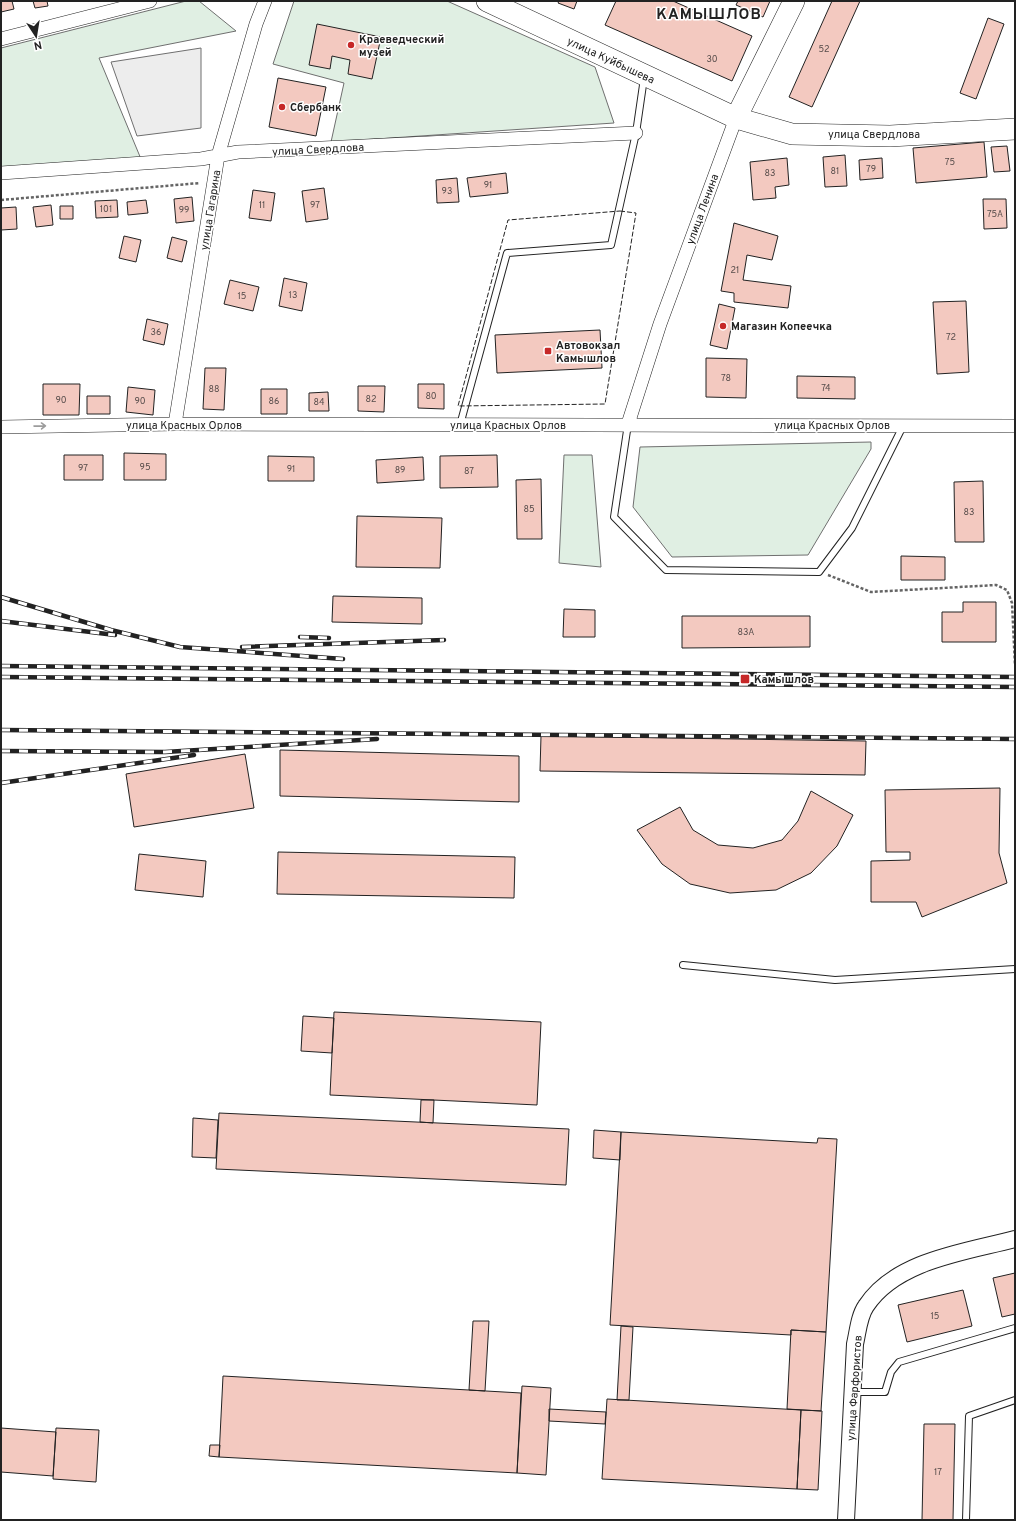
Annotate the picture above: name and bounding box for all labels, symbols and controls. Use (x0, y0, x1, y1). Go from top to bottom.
district label: КАМЫШЛОВ (656, 6, 762, 25)
north arrow (16, 16, 56, 56)
place label: Краеведческий музей (359, 33, 444, 60)
street label: улица Куйбышева (564, 34, 657, 87)
text: N (33, 37, 43, 52)
marker: Краеведческий музей (346, 40, 356, 50)
house number: 52 (818, 44, 830, 55)
house number: 30 (706, 54, 718, 65)
place label: Сбербанк (290, 101, 342, 115)
marker: Сбербанк (277, 102, 287, 112)
street label: улица Свердлова (828, 128, 920, 142)
street label: улица Свердлова (272, 141, 365, 159)
house number: 75 (945, 157, 955, 168)
house number: 79 (866, 164, 876, 175)
house number: 81 (831, 166, 839, 177)
house number: 83 (765, 168, 775, 179)
street label: улица Гагарина (198, 169, 224, 251)
street label: улица Ленина (684, 172, 722, 247)
house number: 91 (484, 180, 492, 191)
house number: 93 (442, 186, 452, 197)
house number: 11 (259, 200, 265, 211)
house number: 97 (310, 200, 320, 211)
house number: 101 (100, 204, 112, 215)
house number: 99 (179, 205, 189, 216)
house number: 75А (987, 209, 1003, 220)
house number: 21 (731, 265, 739, 276)
house number: 13 (289, 290, 297, 301)
house number: 15 (238, 291, 246, 302)
place label: Магазин Копеечка (731, 320, 832, 334)
marker: Магазин Копеечка (718, 321, 728, 331)
house number: 36 (151, 327, 161, 338)
house number: 72 (946, 332, 956, 343)
place label: Автовокзал Камышлов (556, 339, 620, 366)
marker: Автовокзал Камышлов (543, 346, 553, 356)
house number: 78 (721, 373, 731, 384)
house number: 74 (821, 383, 831, 394)
house number: 88 (209, 384, 220, 395)
house number: 80 (425, 391, 437, 402)
house number: 82 (366, 394, 376, 405)
house number: 90 (55, 395, 67, 406)
house number: 90 (134, 396, 146, 407)
house number: 86 (269, 396, 279, 407)
house number: 84 (313, 397, 325, 408)
street label: улица Красных Орлов (126, 419, 242, 433)
street label: улица Красных Орлов (450, 419, 566, 433)
street label: улица Красных Орлов (774, 419, 890, 433)
one-way arrow (33, 422, 46, 430)
house number: 95 (140, 462, 150, 473)
house number: 97 (78, 463, 88, 474)
house number: 91 (287, 464, 295, 475)
house number: 89 (395, 465, 405, 476)
house number: 87 (464, 466, 474, 477)
house number: 85 (523, 504, 535, 515)
house number: 83 (964, 507, 974, 518)
house number: 83А (738, 627, 754, 638)
marker: Камышлов (739, 673, 751, 685)
place label: Камышлов (754, 673, 814, 687)
house number: 15 (931, 1311, 939, 1322)
street label: улица Фарфористов (844, 1335, 866, 1441)
house number: 17 (934, 1467, 942, 1478)

